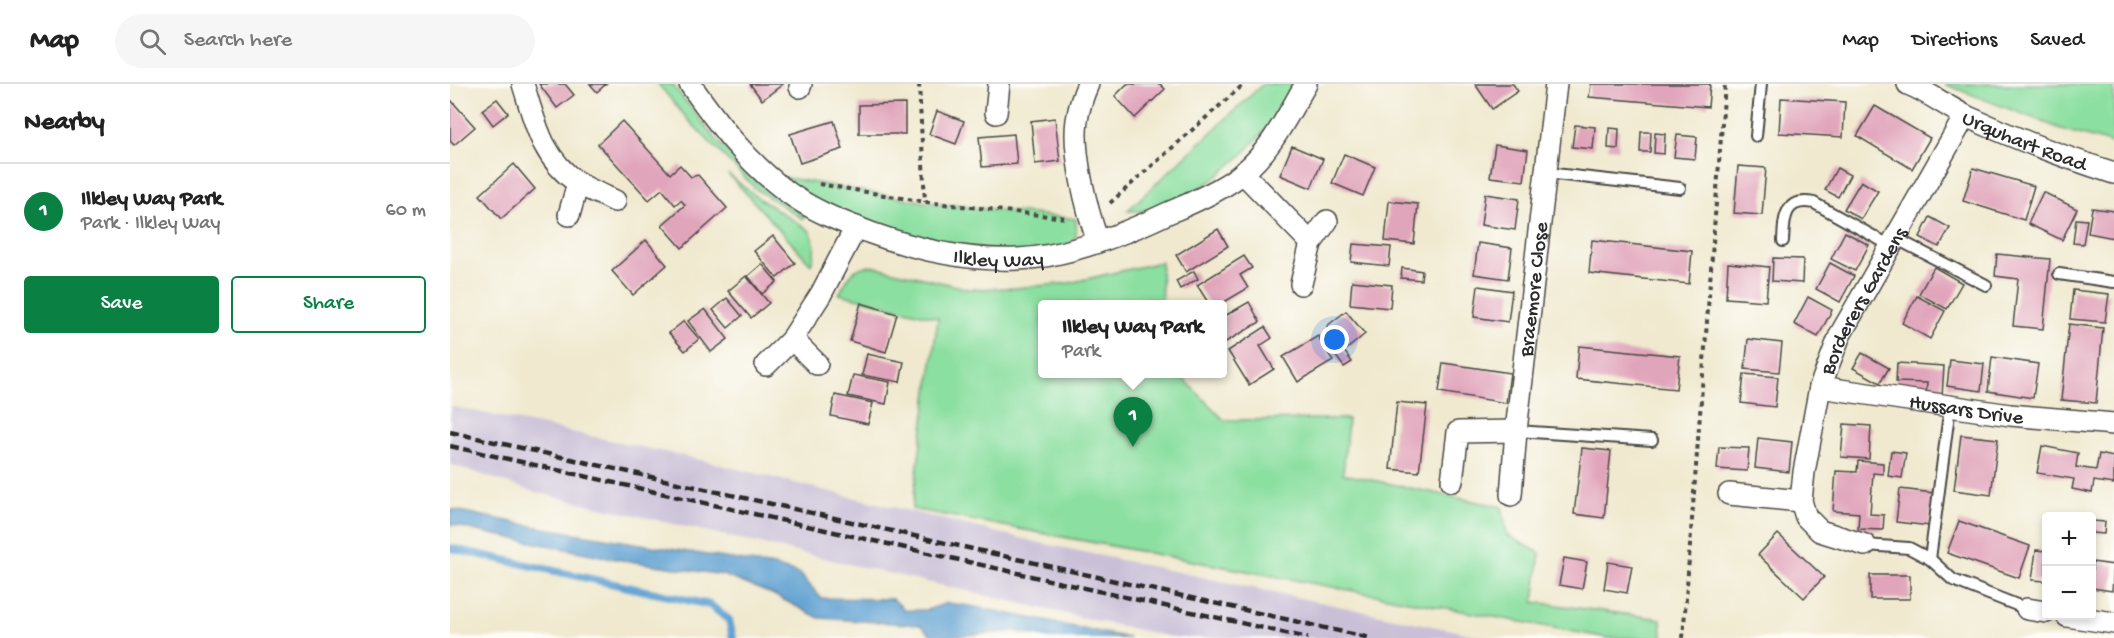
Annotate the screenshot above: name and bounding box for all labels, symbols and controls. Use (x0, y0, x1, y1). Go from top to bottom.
search box (115, 14, 535, 68)
text: Map (30, 25, 79, 58)
icon: search (136, 25, 169, 58)
text: Search here (184, 28, 292, 54)
text: Map (1842, 29, 1879, 54)
text: Directions (1912, 29, 1997, 54)
text: Saved (2030, 29, 2084, 54)
street label: Urquhart Road (1957, 107, 2091, 180)
text: Nearby (24, 108, 105, 139)
text: Ilkley Way Park (81, 187, 222, 213)
text: 1 (39, 200, 48, 223)
text: 60 m (386, 200, 426, 223)
text: Park · Ilkley Way (81, 213, 220, 236)
street label: Braemore Close (1516, 220, 1556, 359)
street label: Borderers Gardens (1817, 223, 1915, 380)
street label: Ilkley Way (951, 246, 1045, 275)
button: Save (24, 276, 219, 333)
button: Share (231, 276, 426, 333)
popup (1038, 300, 1227, 378)
text: Ilkley Way Park (1062, 315, 1203, 341)
your location (1320, 325, 1349, 354)
text: Park (1062, 341, 1100, 364)
street label: Hussars Drive (1907, 391, 2025, 432)
pin: 1 (1114, 398, 1152, 447)
map controls (2042, 512, 2096, 620)
button: + (2042, 512, 2096, 566)
button: − (2042, 566, 2096, 620)

